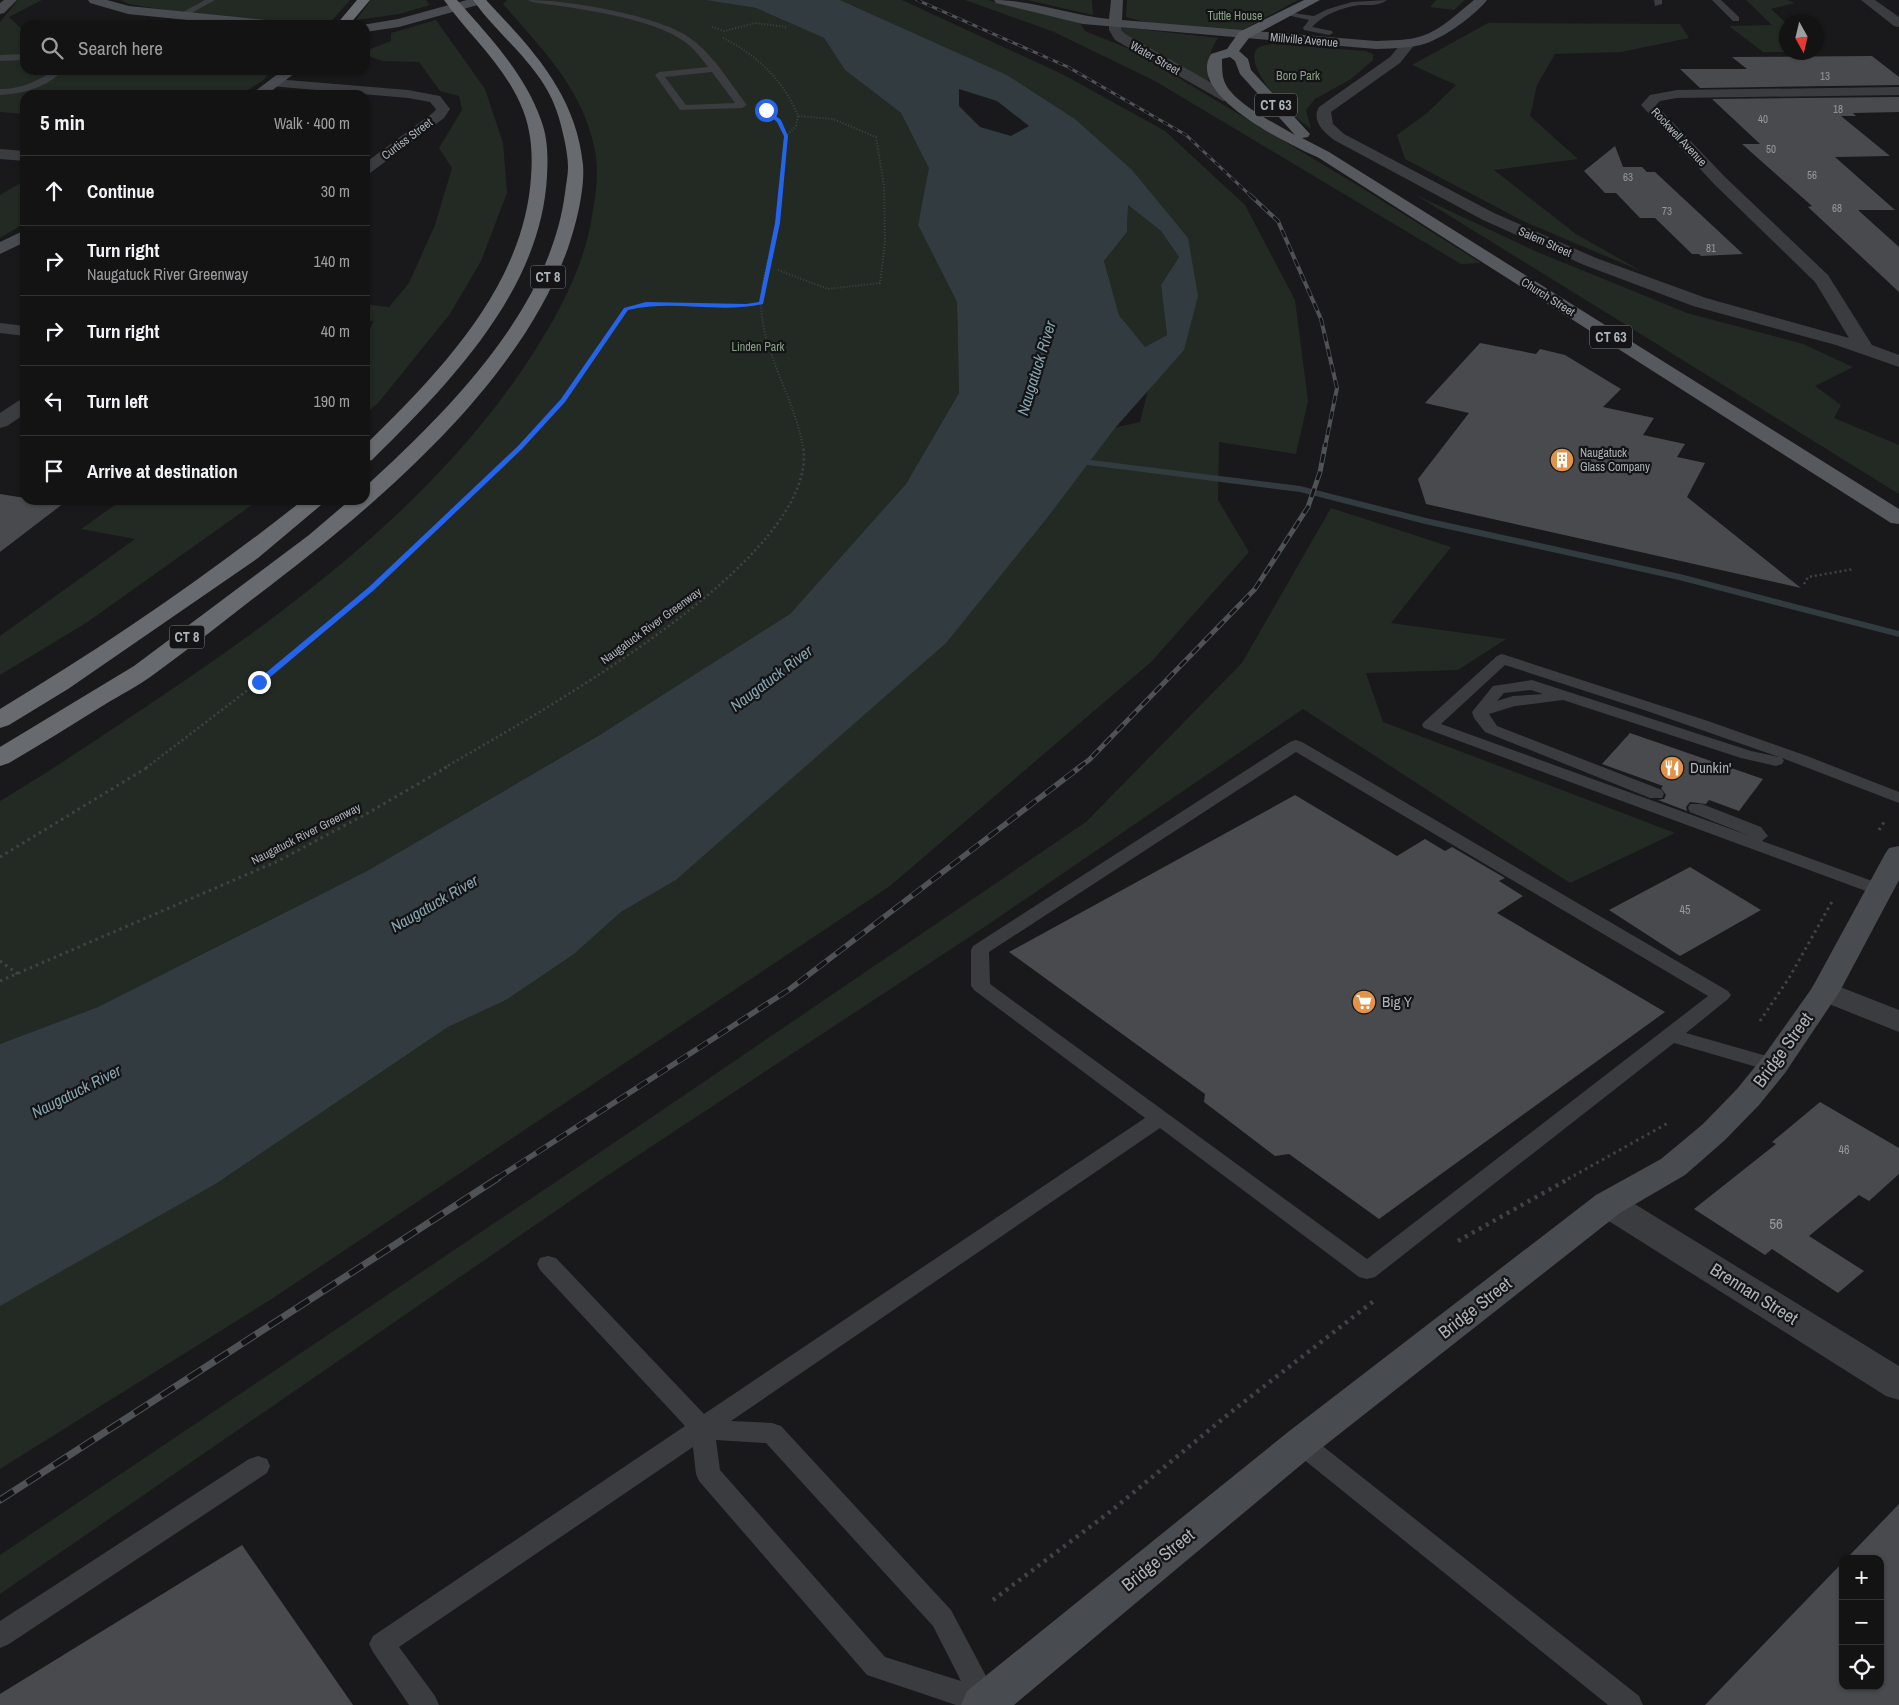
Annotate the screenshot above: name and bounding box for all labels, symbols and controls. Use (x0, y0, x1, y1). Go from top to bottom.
park label: Tuttle House (1208, 8, 1262, 24)
north arrow (1779, 15, 1824, 60)
search box (20, 20, 370, 75)
street label: Millville Avenue (1269, 29, 1339, 51)
icon: search (38, 34, 66, 62)
text: Search here (78, 35, 163, 61)
street label: Water Street (1127, 37, 1183, 79)
park label: Boro Park (1276, 68, 1320, 84)
house number: 13 (1820, 69, 1830, 83)
road number: CT 63 (1255, 94, 1297, 116)
route start (755, 99, 778, 122)
house number: 18 (1833, 102, 1843, 116)
street label: Rockwell Avenue (1648, 104, 1710, 170)
text: 5 min (40, 108, 85, 137)
text: Walk · 400 m (274, 112, 350, 134)
house number: 40 (1758, 112, 1768, 126)
street label: Curtiss Street (378, 114, 436, 163)
house number: 50 (1766, 142, 1776, 156)
house number: 56 (1807, 168, 1817, 182)
house number: 63 (1623, 170, 1633, 184)
icon: ahead (40, 177, 68, 205)
text: Continue (87, 178, 155, 204)
text: 30 m (321, 180, 350, 202)
house number: 68 (1832, 201, 1842, 215)
house number: 73 (1662, 204, 1672, 218)
street label: Salem Street (1516, 223, 1574, 261)
text: Turn right (87, 237, 159, 263)
house number: 81 (1706, 241, 1716, 255)
icon: right (40, 247, 68, 275)
text: 140 m (314, 250, 350, 272)
text: Naugatuck River Greenway (87, 263, 248, 285)
road number: CT 8 (530, 266, 566, 288)
street label: Church Street (1518, 274, 1578, 320)
icon: right (40, 317, 68, 345)
water label: Naugatuck River (1011, 317, 1061, 418)
text: Turn right (87, 318, 159, 344)
text: 40 m (321, 320, 350, 342)
road number: CT 63 (1590, 326, 1632, 348)
park label: Linden Park (731, 339, 785, 355)
icon: left (40, 387, 68, 415)
text: Turn left (87, 388, 148, 414)
text: 190 m (314, 390, 350, 412)
place label: Naugatuck Glass Company (1580, 445, 1650, 475)
building icon: Naugatuck Glass Company (1549, 447, 1575, 473)
icon: arrive (40, 457, 68, 485)
text: Arrive at destination (87, 458, 238, 484)
street label: Naugatuck River Greenway (597, 584, 705, 668)
road number: CT 8 (170, 626, 204, 649)
water label: Naugatuck River (725, 639, 817, 716)
route end (248, 671, 271, 694)
restaurant icon: Dunkin' (1659, 755, 1685, 781)
place label: Dunkin' (1690, 757, 1731, 778)
street label: Naugatuck River Greenway (249, 799, 364, 869)
water label: Naugatuck River (386, 869, 482, 937)
house number: 45 (1680, 902, 1691, 918)
supermarket icon: Big Y (1351, 989, 1377, 1015)
place label: Big Y (1382, 991, 1413, 1012)
street label: Bridge Street (1747, 1007, 1818, 1092)
water label: Naugatuck River (27, 1059, 125, 1123)
house number: 46 (1839, 1142, 1849, 1158)
house number: 56 (1769, 1213, 1783, 1234)
street label: Brennan Street (1706, 1257, 1803, 1330)
street label: Bridge Street (1433, 1271, 1517, 1344)
street label: Bridge Street (1116, 1523, 1199, 1597)
map controls (1839, 1555, 1884, 1690)
button: + (1839, 1555, 1884, 1600)
button: − (1839, 1600, 1884, 1645)
button: locate (1839, 1645, 1884, 1690)

